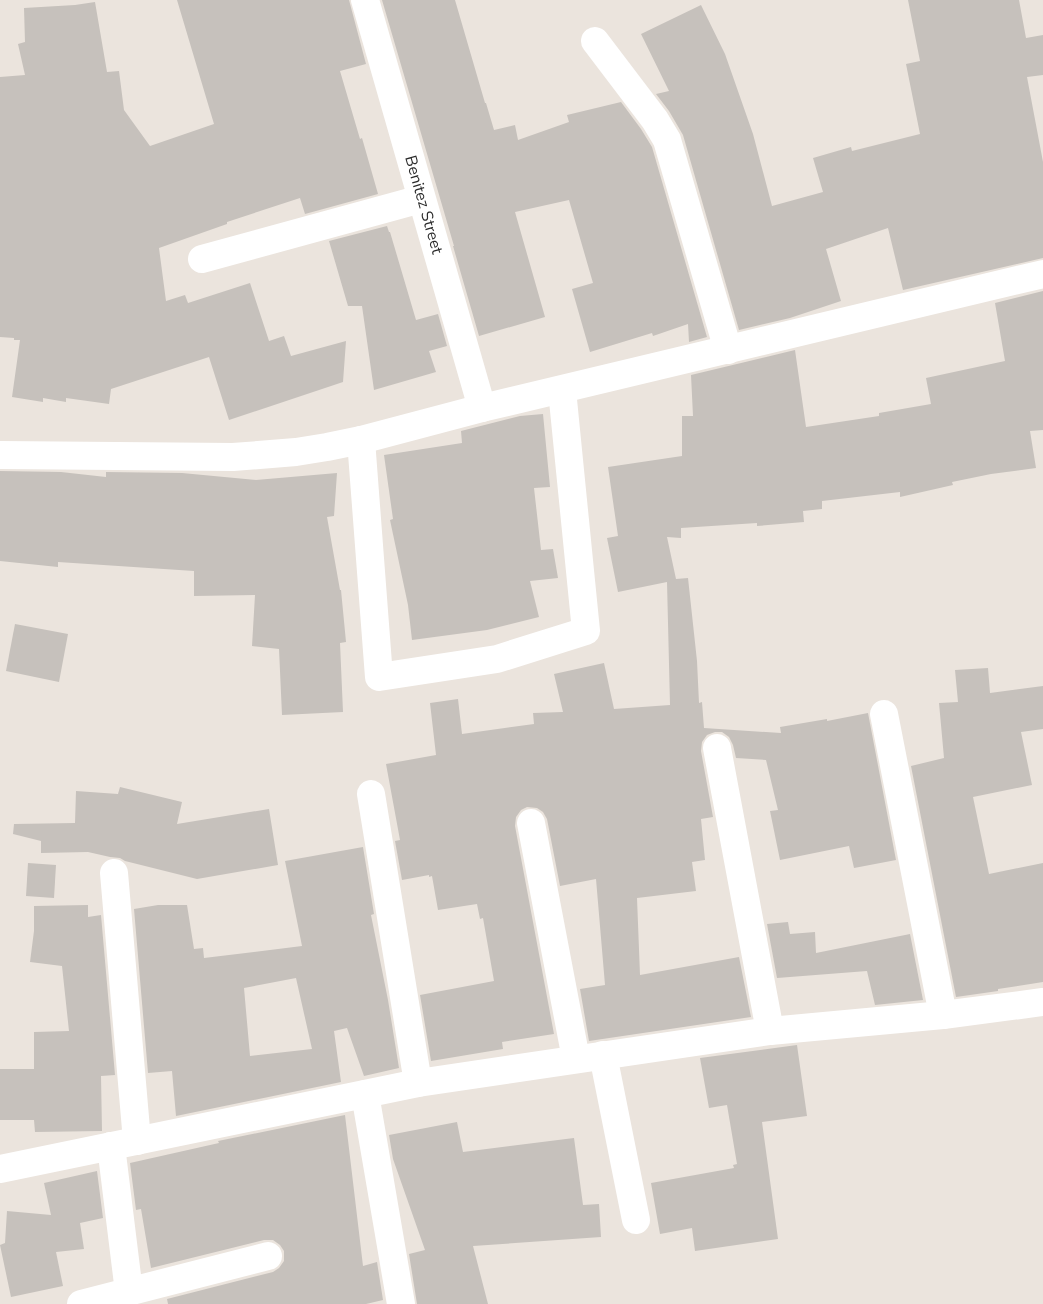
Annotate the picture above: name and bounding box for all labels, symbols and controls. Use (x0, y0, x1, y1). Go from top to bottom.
street label: Benitez Street (399, 153, 448, 257)

